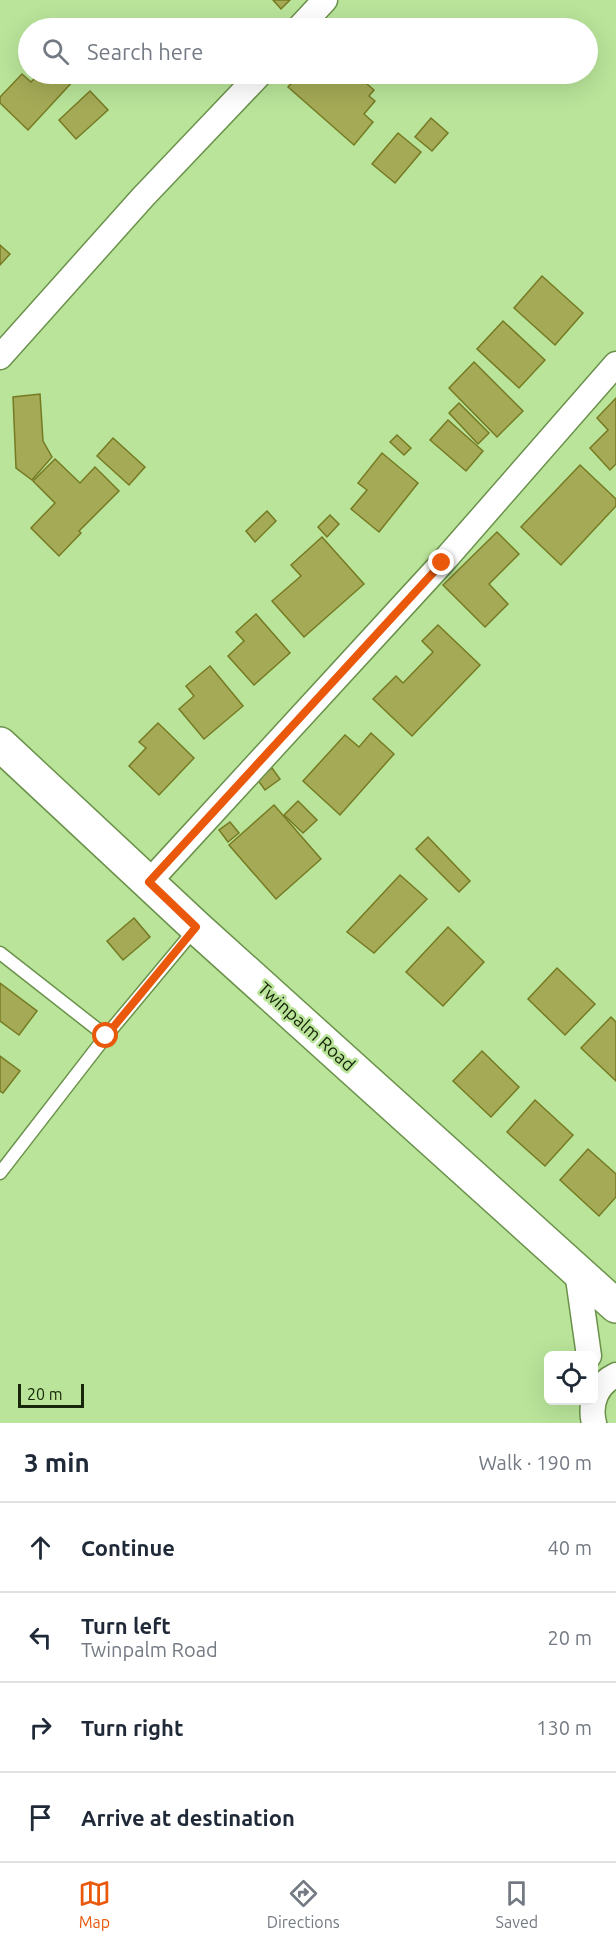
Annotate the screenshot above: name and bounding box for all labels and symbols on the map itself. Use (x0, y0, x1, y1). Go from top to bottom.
route end (428, 549, 454, 575)
street label: Twinpalm Road (255, 977, 359, 1075)
route start (92, 1022, 118, 1048)
scale bar (18, 1381, 84, 1408)

